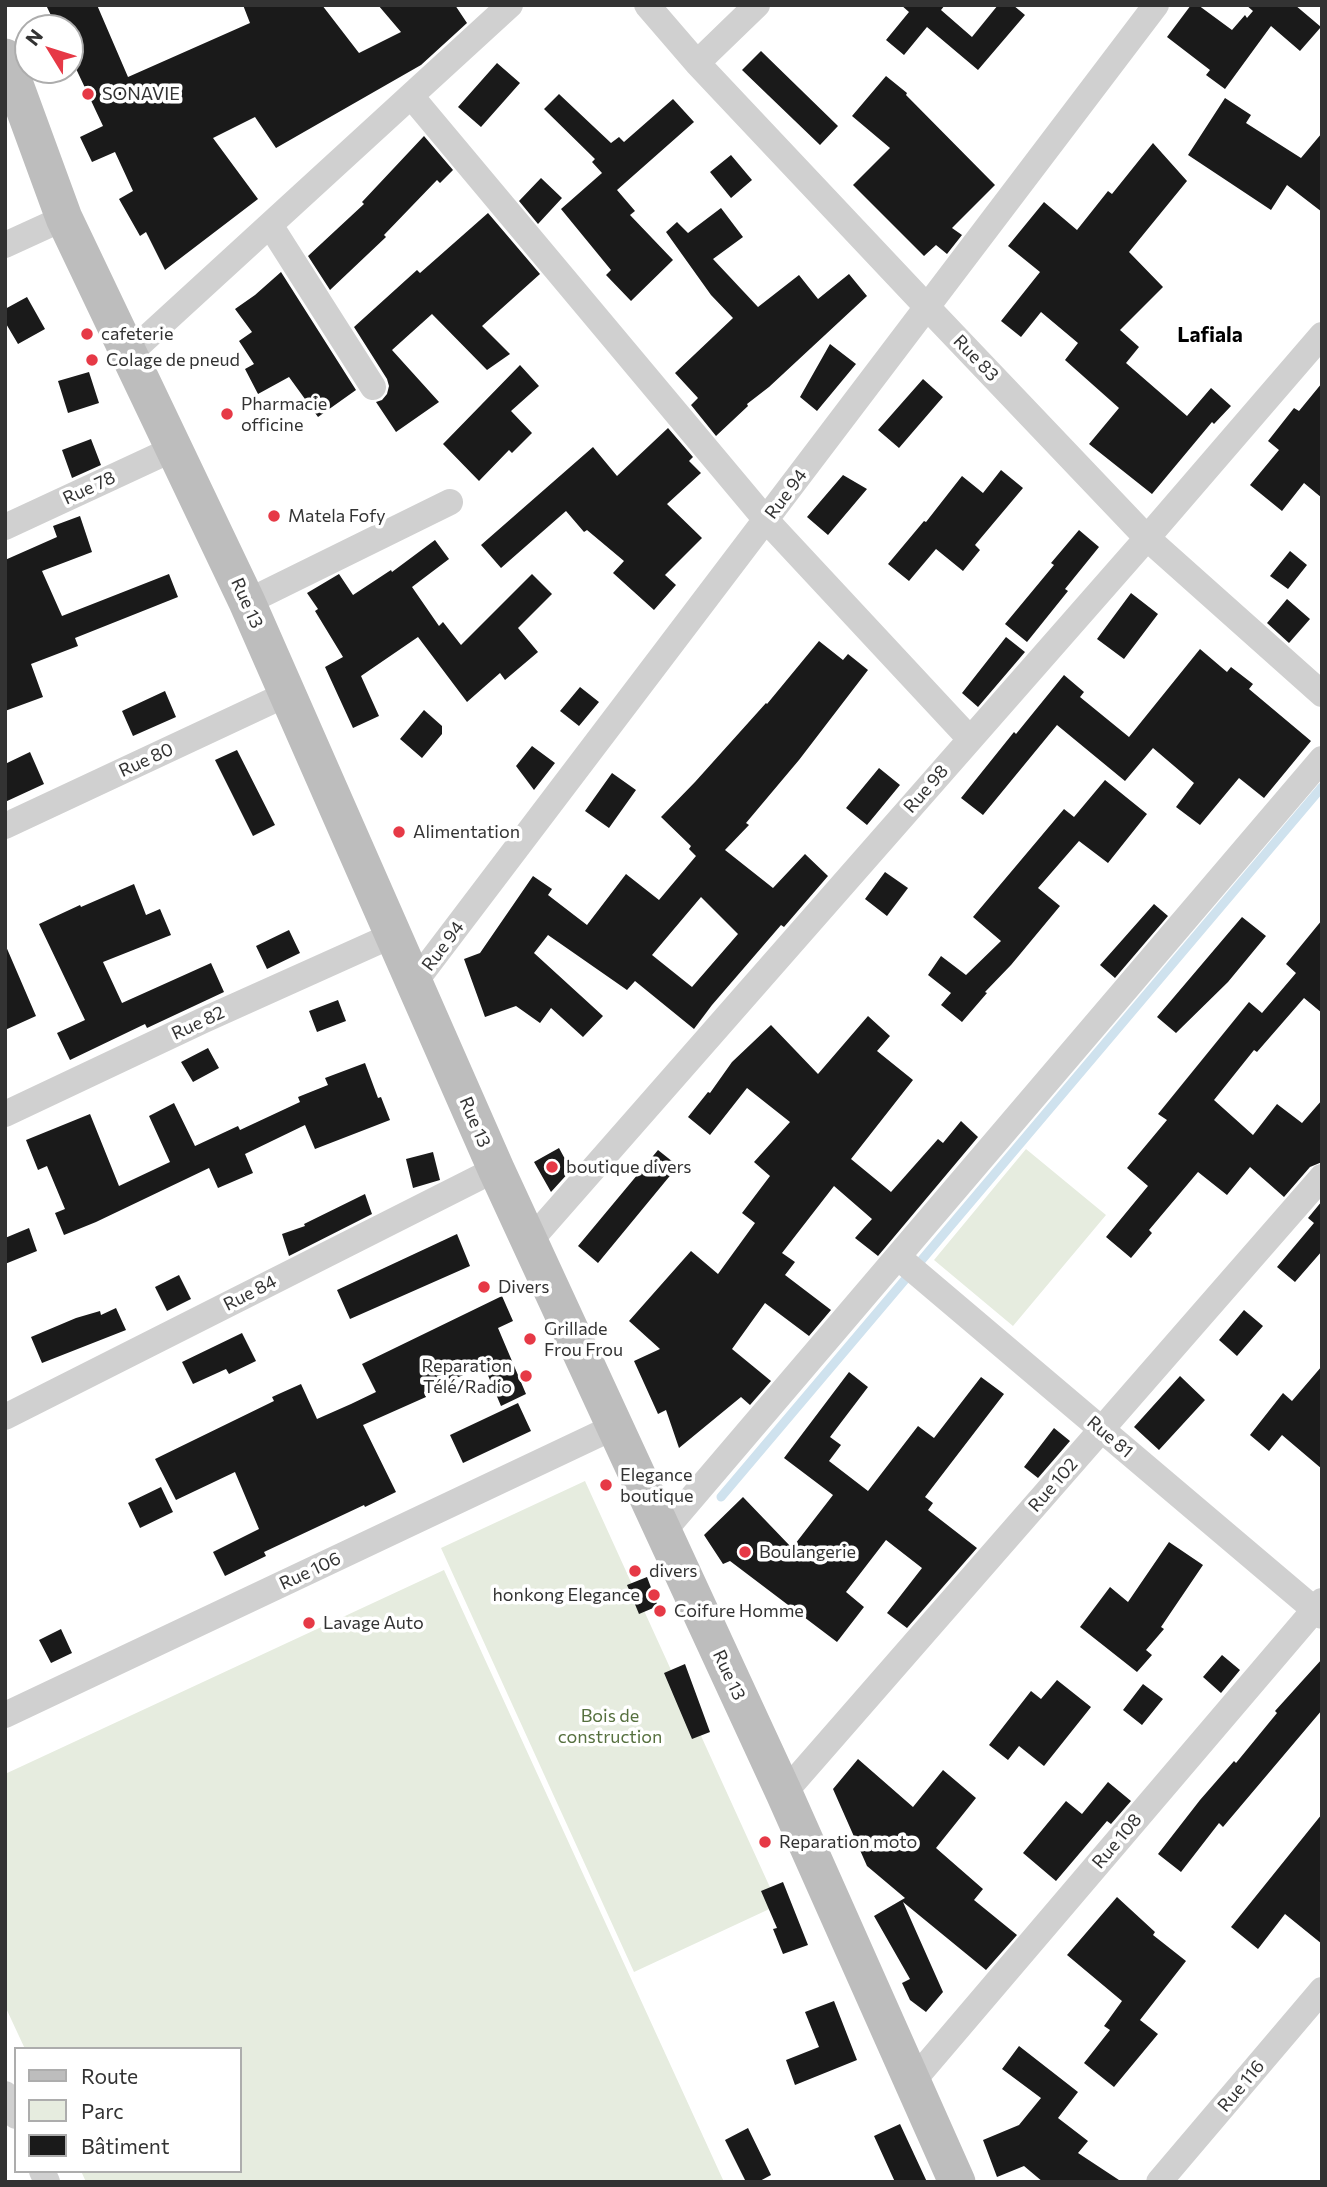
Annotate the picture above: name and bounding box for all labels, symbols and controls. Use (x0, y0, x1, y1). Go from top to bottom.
north arrow (14, 14, 84, 84)
text: N (20, 24, 47, 50)
place label: SONAVIE (102, 83, 180, 105)
marker: SONAVIE (80, 86, 96, 102)
district label: Lafiala (1177, 322, 1243, 348)
place label: cafeterie (101, 323, 173, 345)
marker: cafeterie (79, 326, 95, 342)
street label: Rue 83 (949, 330, 1003, 386)
place label: Colage de pneud (106, 349, 240, 371)
marker: Colage de pneud (84, 352, 100, 368)
place label: Pharmacie officine (241, 393, 327, 436)
marker: Pharmacie officine (219, 406, 235, 422)
street label: Rue 94 (760, 465, 812, 523)
street label: Rue 78 (59, 467, 119, 509)
place label: Matela Fofy (288, 505, 386, 527)
marker: Matela Fofy (266, 508, 282, 524)
street label: Rue 13 (226, 574, 268, 632)
street label: Rue 80 (115, 738, 177, 782)
street label: Rue 98 (899, 760, 953, 818)
place label: Alimentation (413, 821, 520, 843)
marker: Alimentation (391, 824, 407, 840)
street label: Rue 94 (417, 917, 469, 975)
street label: Rue 82 (168, 1001, 228, 1045)
street label: Rue 13 (455, 1093, 495, 1151)
place label: boutique divers (566, 1156, 691, 1178)
marker: boutique divers (544, 1159, 560, 1175)
street label: Rue 84 (220, 1271, 280, 1315)
place label: Divers (498, 1276, 549, 1298)
marker: Divers (476, 1279, 492, 1295)
place label: Grillade Frou Frou (544, 1318, 623, 1360)
marker: Grillade Frou Frou (522, 1331, 538, 1347)
place label: Reparation Télé/Radio (421, 1355, 512, 1398)
marker: Reparation Télé/Radio (518, 1368, 534, 1384)
street label: Rue 81 (1083, 1412, 1137, 1462)
street label: Rue 102 (1024, 1454, 1082, 1516)
place label: Elegance boutique (620, 1464, 694, 1506)
marker: Elegance boutique (598, 1477, 614, 1493)
place label: Boulangerie (759, 1541, 856, 1563)
marker: Boulangerie (737, 1544, 753, 1560)
street label: Rue 106 (276, 1547, 344, 1595)
place label: divers (649, 1560, 698, 1582)
marker: divers (627, 1563, 643, 1579)
place label: honkong Elegance (492, 1584, 640, 1606)
marker: honkong Elegance (646, 1587, 662, 1603)
place label: Coifure Homme (674, 1600, 804, 1622)
marker: Coifure Homme (652, 1603, 668, 1619)
place label: Lavage Auto (323, 1612, 424, 1634)
marker: Lavage Auto (301, 1615, 317, 1631)
street label: Rue 13 (708, 1646, 750, 1704)
park label: Bois de construction (558, 1705, 662, 1748)
street label: Rue 108 (1088, 1809, 1146, 1873)
place label: Reparation moto (779, 1831, 917, 1853)
marker: Reparation moto (757, 1834, 773, 1850)
legend (14, 2047, 242, 2173)
street label: Rue 116 (1213, 2056, 1269, 2116)
text: Route (81, 2063, 138, 2088)
text: Parc (81, 2098, 124, 2123)
text: Bâtiment (81, 2133, 170, 2158)

